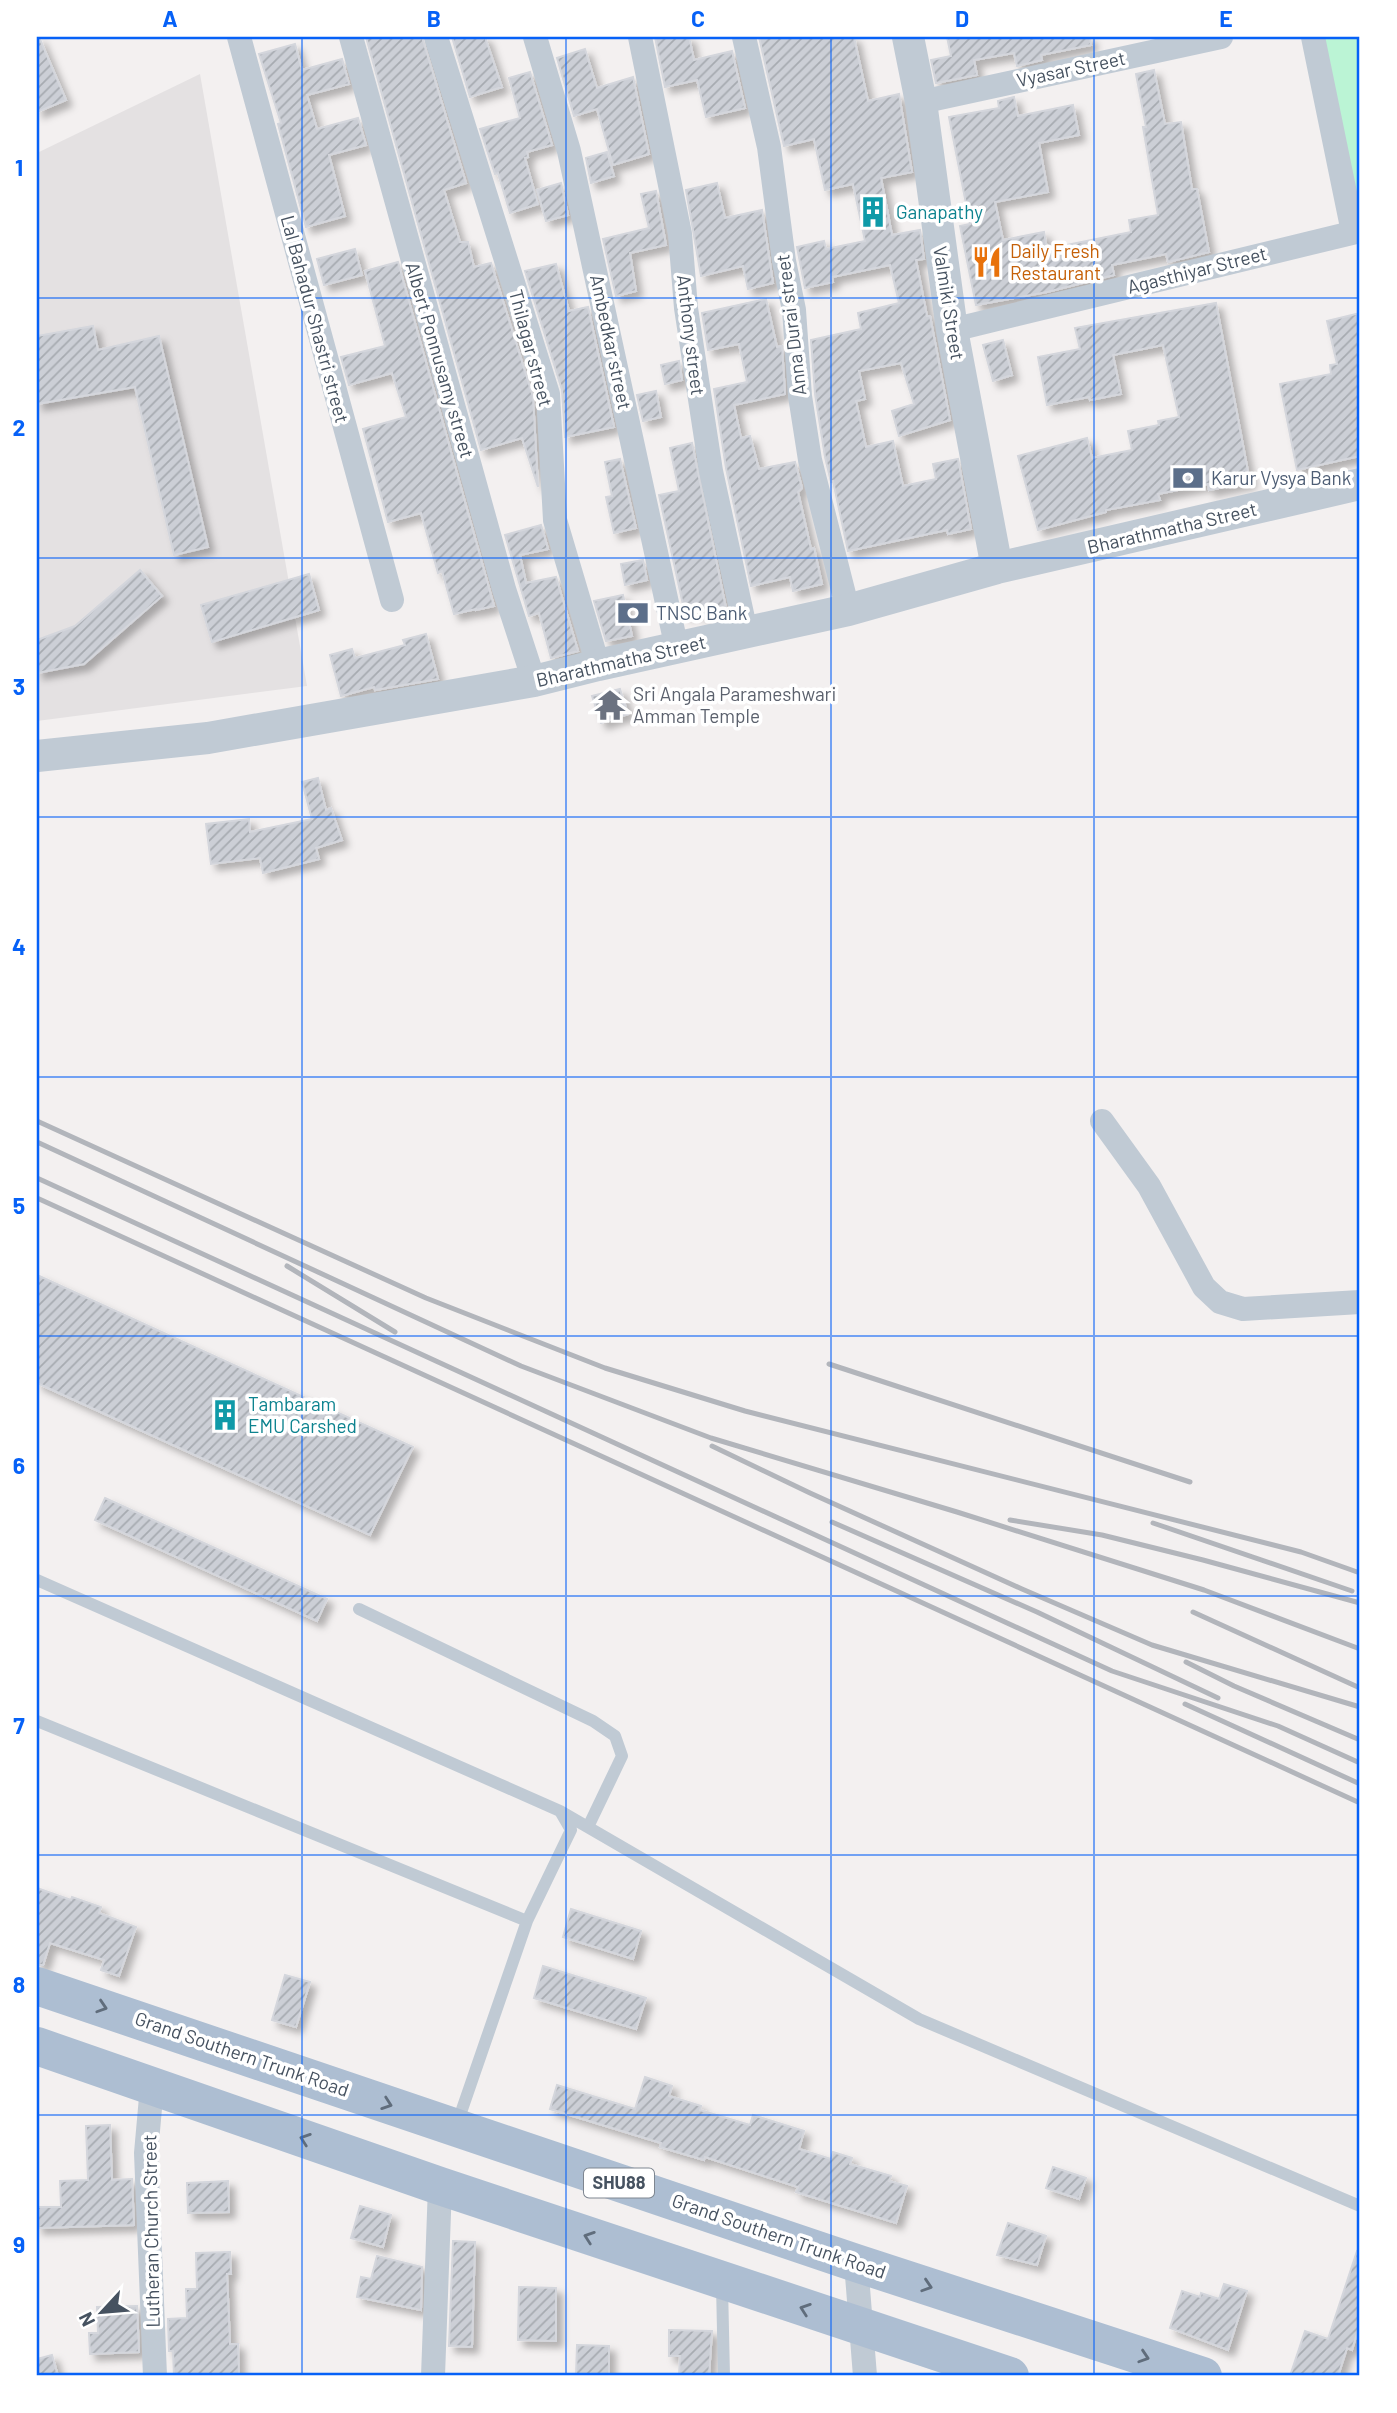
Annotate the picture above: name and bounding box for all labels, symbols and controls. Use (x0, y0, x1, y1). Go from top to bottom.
text: A (162, 4, 178, 32)
text: B (427, 4, 441, 32)
text: C (691, 4, 705, 32)
text: D (955, 4, 969, 32)
text: E (1219, 4, 1233, 32)
street label: Vyasar Street (1014, 46, 1127, 91)
text: 1 (15, 153, 23, 181)
building icon: Ganapathy (856, 195, 890, 229)
place label: Ganapathy (896, 200, 983, 223)
street label: Lal Bahadur Shastri street (277, 213, 354, 425)
place label: Daily Fresh Restaurant (1010, 239, 1101, 284)
street label: Agasthiyar Street (1125, 241, 1269, 298)
street label: Valmiki Street (929, 244, 970, 361)
restaurant icon: Daily Fresh Restaurant (970, 245, 1004, 279)
street label: Anna Durai street (770, 253, 811, 397)
street label: Albert Ponnusamy street (401, 259, 480, 461)
street label: Ambedkar street (586, 272, 637, 412)
street label: Anthony street (673, 273, 710, 397)
street label: Thilagar street (505, 287, 558, 409)
text: 2 (13, 413, 25, 441)
bank icon: Karur Vysya Bank (1171, 461, 1205, 495)
place label: Karur Vysya Bank (1211, 466, 1351, 489)
street label: Bharathmatha Street (1085, 497, 1259, 558)
bank icon: TNSC Bank (616, 596, 650, 630)
place label: TNSC Bank (656, 601, 747, 624)
street label: Bharathmatha Street (534, 630, 708, 691)
text: 3 (13, 672, 25, 700)
place label: Sri Angala Parameshwari Amman Temple (633, 682, 836, 727)
temple icon: Sri Angala Parameshwari Amman Temple (593, 688, 627, 722)
text: 4 (12, 932, 26, 960)
text: 5 (13, 1191, 25, 1219)
place label: Tambaram EMU Carshed (248, 1392, 357, 1437)
building icon: Tambaram EMU Carshed (208, 1398, 242, 1432)
text: 6 (13, 1451, 25, 1479)
text: 7 (13, 1711, 25, 1739)
text: 8 (13, 1970, 25, 1998)
one-way arrow (95, 1999, 107, 2013)
street label: Grand Southern Trunk Road (132, 2006, 352, 2101)
one-way arrow (380, 2096, 392, 2110)
one-way arrow (299, 2133, 311, 2147)
street label: Lutheran Church Street (137, 2134, 164, 2328)
road number: SHU88 (584, 2168, 654, 2197)
street label: Grand Southern Trunk Road (669, 2188, 889, 2283)
text: 9 (13, 2230, 25, 2258)
one-way arrow (584, 2230, 596, 2245)
north arrow (66, 2276, 136, 2346)
one-way arrow (921, 2278, 933, 2292)
one-way arrow (799, 2303, 812, 2317)
text: N (73, 2309, 99, 2330)
one-way arrow (1137, 2349, 1149, 2363)

